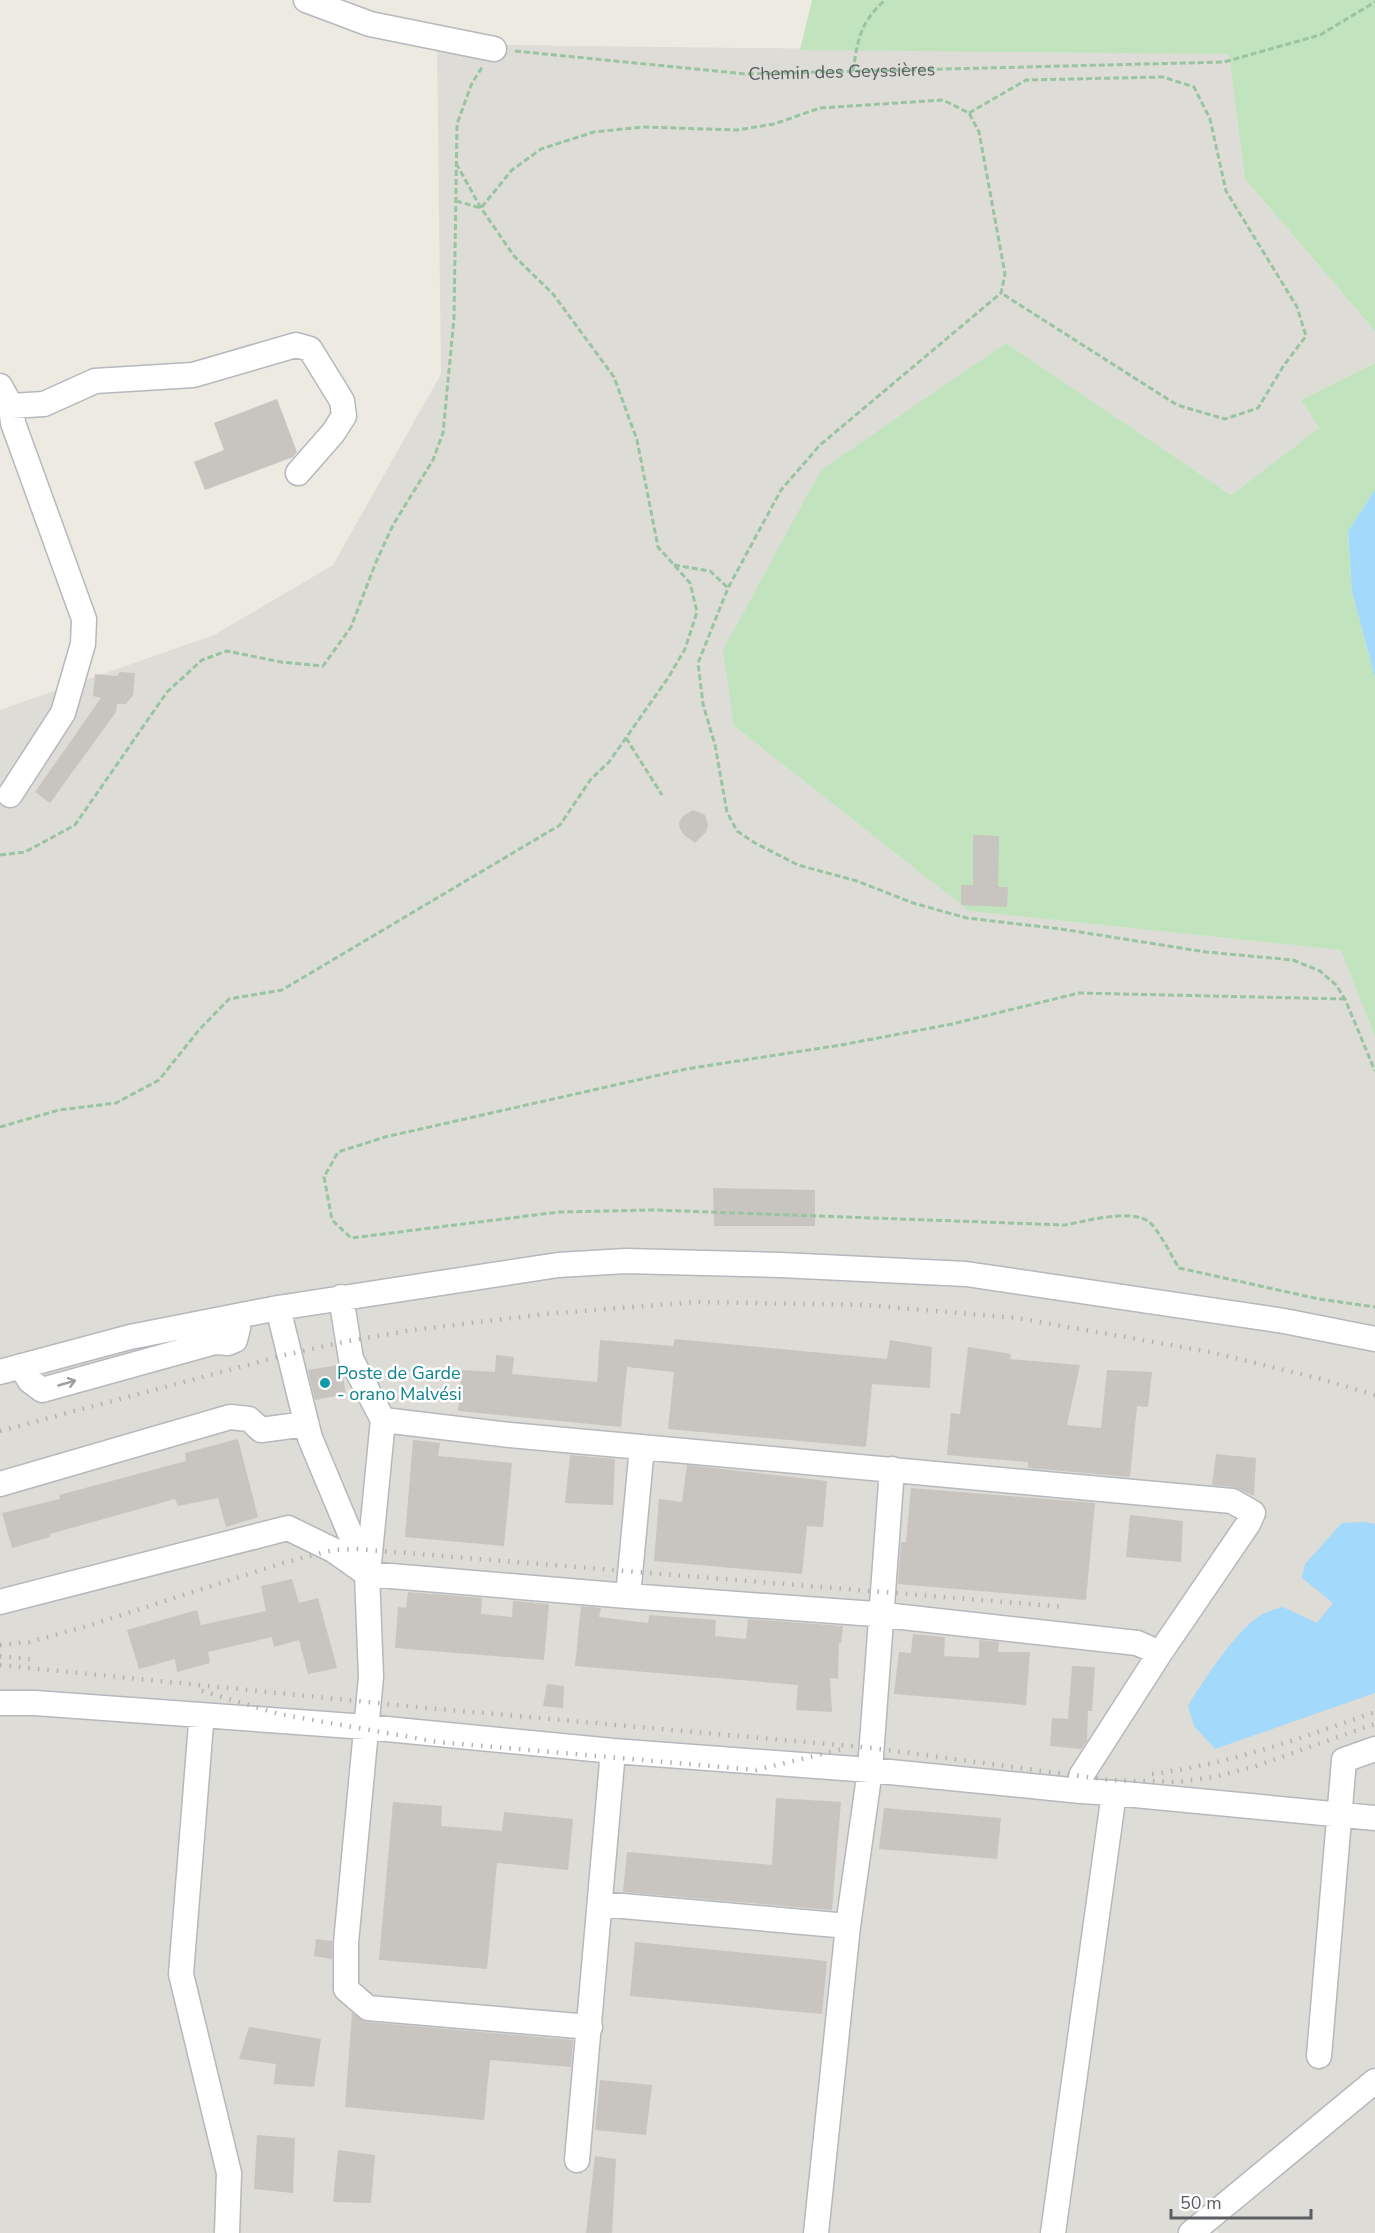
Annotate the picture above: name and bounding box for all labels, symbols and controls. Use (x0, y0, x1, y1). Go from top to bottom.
street label: Chemin des Geyssières (748, 57, 936, 86)
place label: Poste de Garde - orano Malvési (337, 1361, 462, 1406)
marker: Poste de Garde - orano Malvési (318, 1376, 332, 1390)
one-way arrow (57, 1377, 76, 1388)
scale bar (1171, 2182, 1310, 2220)
text: 50 m (1180, 2191, 1222, 2215)

